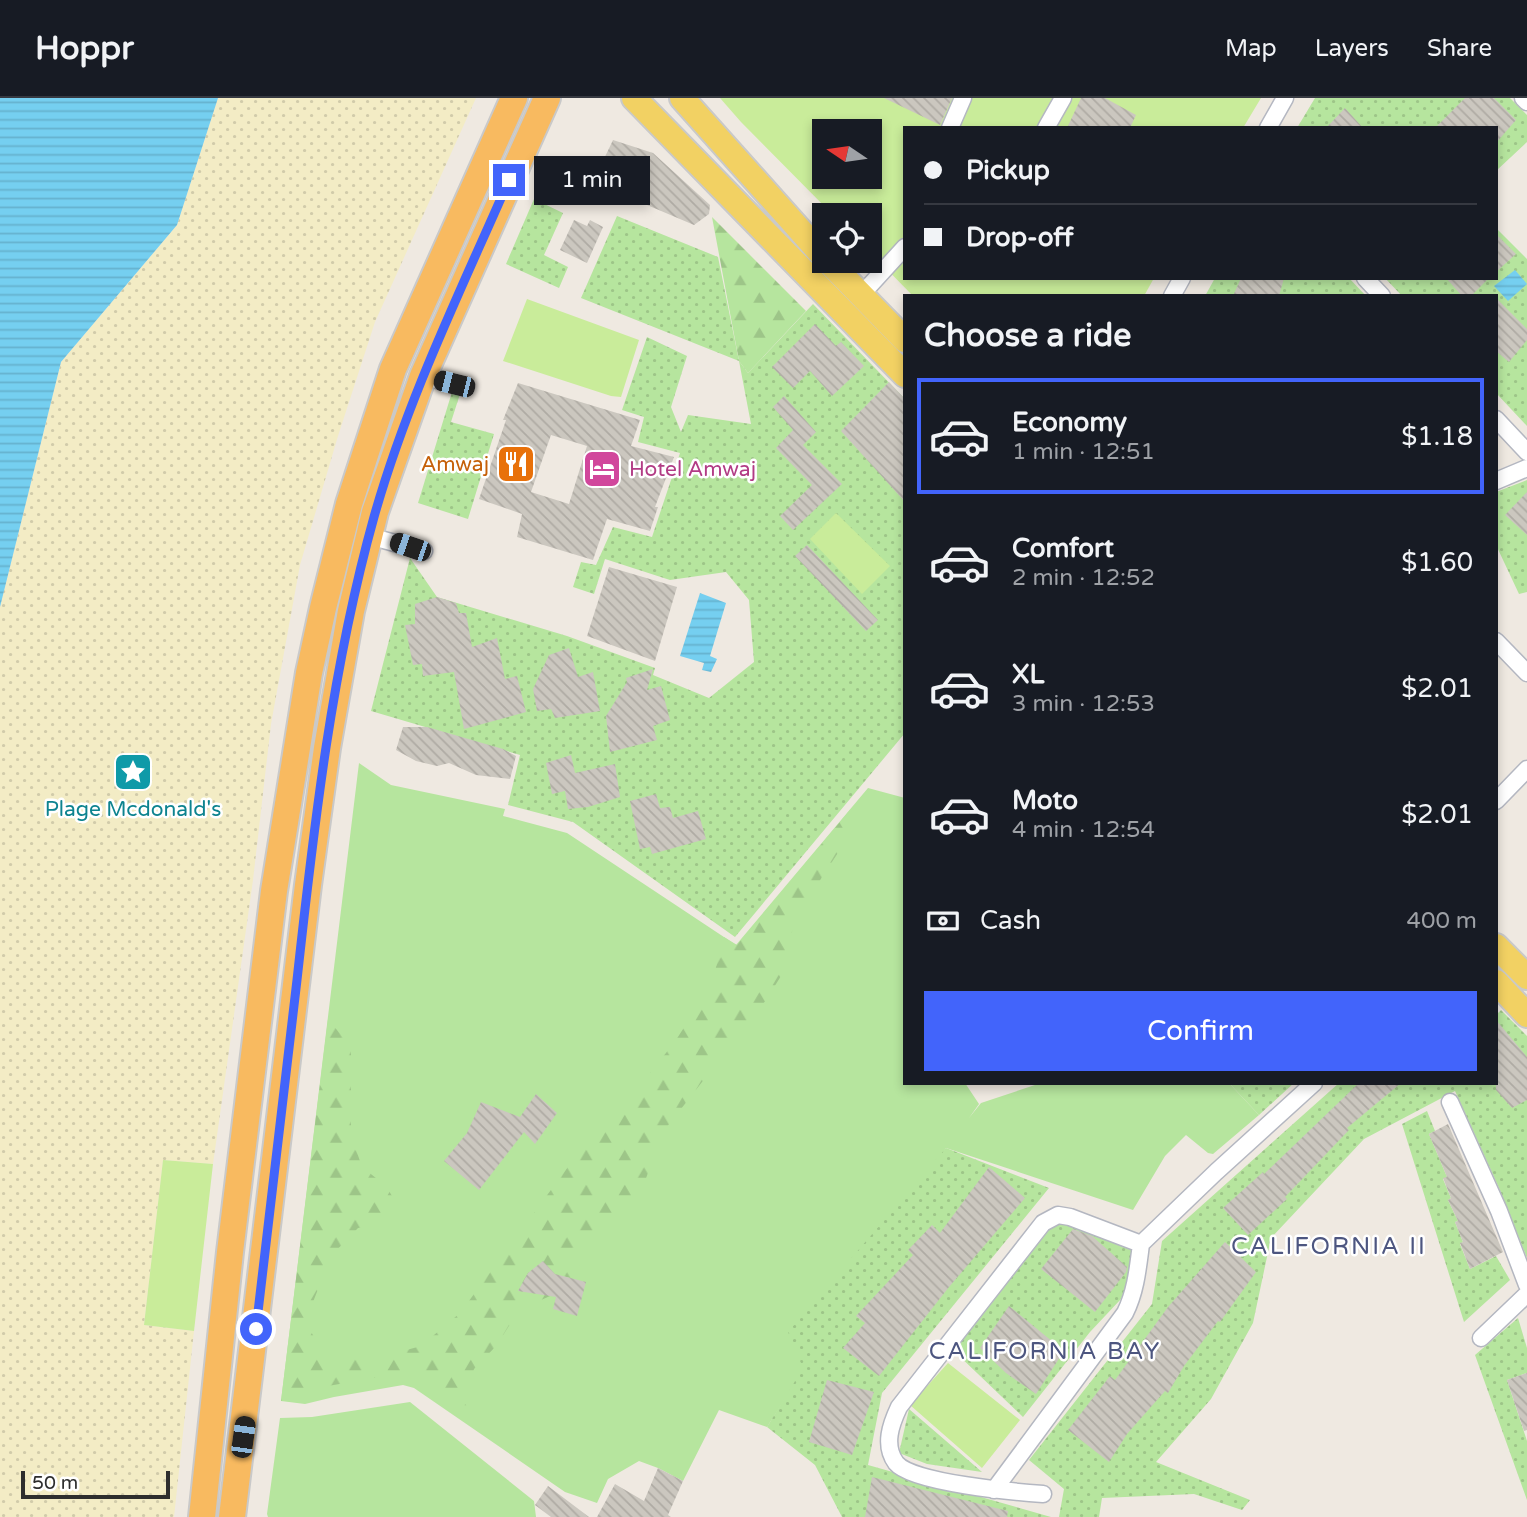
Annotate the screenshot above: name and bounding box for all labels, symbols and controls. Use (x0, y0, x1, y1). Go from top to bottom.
text: Hoppr (35, 29, 134, 68)
text: Map (1225, 34, 1277, 63)
text: Layers (1315, 34, 1389, 63)
text: Share (1427, 34, 1492, 63)
north arrow (812, 119, 882, 189)
map controls (812, 119, 882, 273)
callout: 1 min (534, 155, 649, 204)
text: Pickup (966, 155, 1050, 186)
route end (493, 164, 525, 196)
text: 1 min (561, 166, 623, 194)
button: locate (812, 203, 882, 273)
text: Drop-off (966, 222, 1073, 253)
text: Choose a ride (924, 317, 1131, 355)
car (432, 369, 477, 399)
icon: car (928, 405, 991, 468)
text: Economy (1012, 407, 1127, 438)
text: $1.18 (1401, 421, 1473, 452)
text: 1 min · 12:51 (1012, 438, 1155, 466)
restaurant icon: Amwaj (495, 443, 537, 485)
hotel icon: Hotel Amwaj (581, 448, 623, 490)
place label: Amwaj (421, 452, 489, 477)
place label: Hotel Amwaj (629, 457, 756, 482)
car (387, 530, 434, 564)
icon: car (928, 531, 991, 594)
text: Comfort (1012, 533, 1114, 564)
text: $1.60 (1401, 547, 1473, 578)
text: 2 min · 12:52 (1012, 564, 1155, 592)
icon: car (928, 657, 991, 720)
text: XL (1012, 659, 1044, 690)
text: $2.01 (1401, 673, 1473, 704)
text: 3 min · 12:53 (1012, 690, 1155, 718)
place icon: Plage Mcdonald's (112, 751, 154, 793)
icon: car (928, 783, 991, 846)
text: Moto (1012, 785, 1078, 816)
place label: Plage Mcdonald's (45, 797, 221, 822)
text: $2.01 (1401, 799, 1473, 830)
text: 4 min · 12:54 (1012, 816, 1155, 844)
icon: cash (924, 902, 962, 940)
text: Cash (980, 905, 1041, 936)
text: 400 m (1407, 907, 1477, 935)
button: Confirm (924, 991, 1477, 1071)
district label: CALIFORNIA II (1231, 1232, 1427, 1261)
route start (240, 1313, 272, 1345)
district label: CALIFORNIA BAY (929, 1337, 1161, 1366)
car (230, 1415, 257, 1459)
scale bar (21, 1468, 170, 1500)
text: 50 m (32, 1472, 78, 1494)

